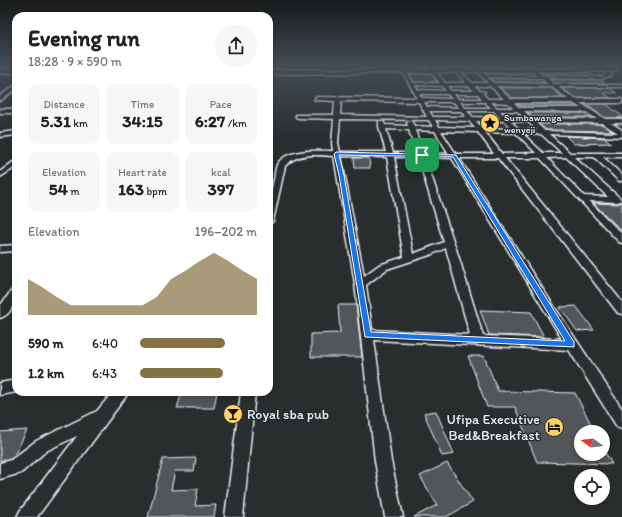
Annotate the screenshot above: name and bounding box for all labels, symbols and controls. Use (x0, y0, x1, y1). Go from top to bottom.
text: Evening run (28, 25, 140, 52)
button: share (215, 25, 257, 67)
text: 18:28 · 9 × 590 m (28, 54, 122, 69)
text: Distance (44, 98, 85, 111)
text: Time (131, 98, 154, 111)
text: Pace (210, 98, 232, 111)
text: 5.31 (41, 111, 71, 131)
text: 34:15 (122, 111, 163, 131)
text: 6:27 (195, 111, 225, 131)
place label: Sumbawanga wenyeji (504, 111, 562, 136)
place icon: Sumbawanga wenyeji (479, 112, 501, 134)
text: km (71, 117, 88, 130)
text: /km (225, 117, 247, 130)
pin (405, 138, 439, 172)
icon: arrive (411, 144, 433, 166)
text: Elevation (42, 166, 86, 179)
text: Heart rate (118, 166, 167, 179)
text: kcal (211, 166, 231, 179)
text: 54 (49, 179, 68, 199)
text: 163 (118, 179, 144, 199)
text: 397 (208, 179, 234, 199)
text: m (68, 185, 80, 198)
text: bpm (144, 185, 167, 198)
text: Elevation (28, 224, 80, 239)
text: 196–202 m (194, 224, 257, 239)
text: 590 m (28, 336, 64, 351)
text: 6:40 (92, 336, 118, 351)
text: 1.2 km (28, 366, 64, 381)
text: 6:43 (92, 366, 117, 381)
bar icon: Royal sba pub (222, 403, 244, 425)
place label: Royal sba pub (247, 406, 329, 423)
place label: Ufipa Executive Bed&Breakfast (447, 411, 540, 444)
hotel icon: Ufipa Executive Bed&Breakfast (543, 416, 565, 438)
north arrow (574, 425, 610, 461)
map controls (574, 425, 610, 505)
button: locate (574, 469, 610, 505)

